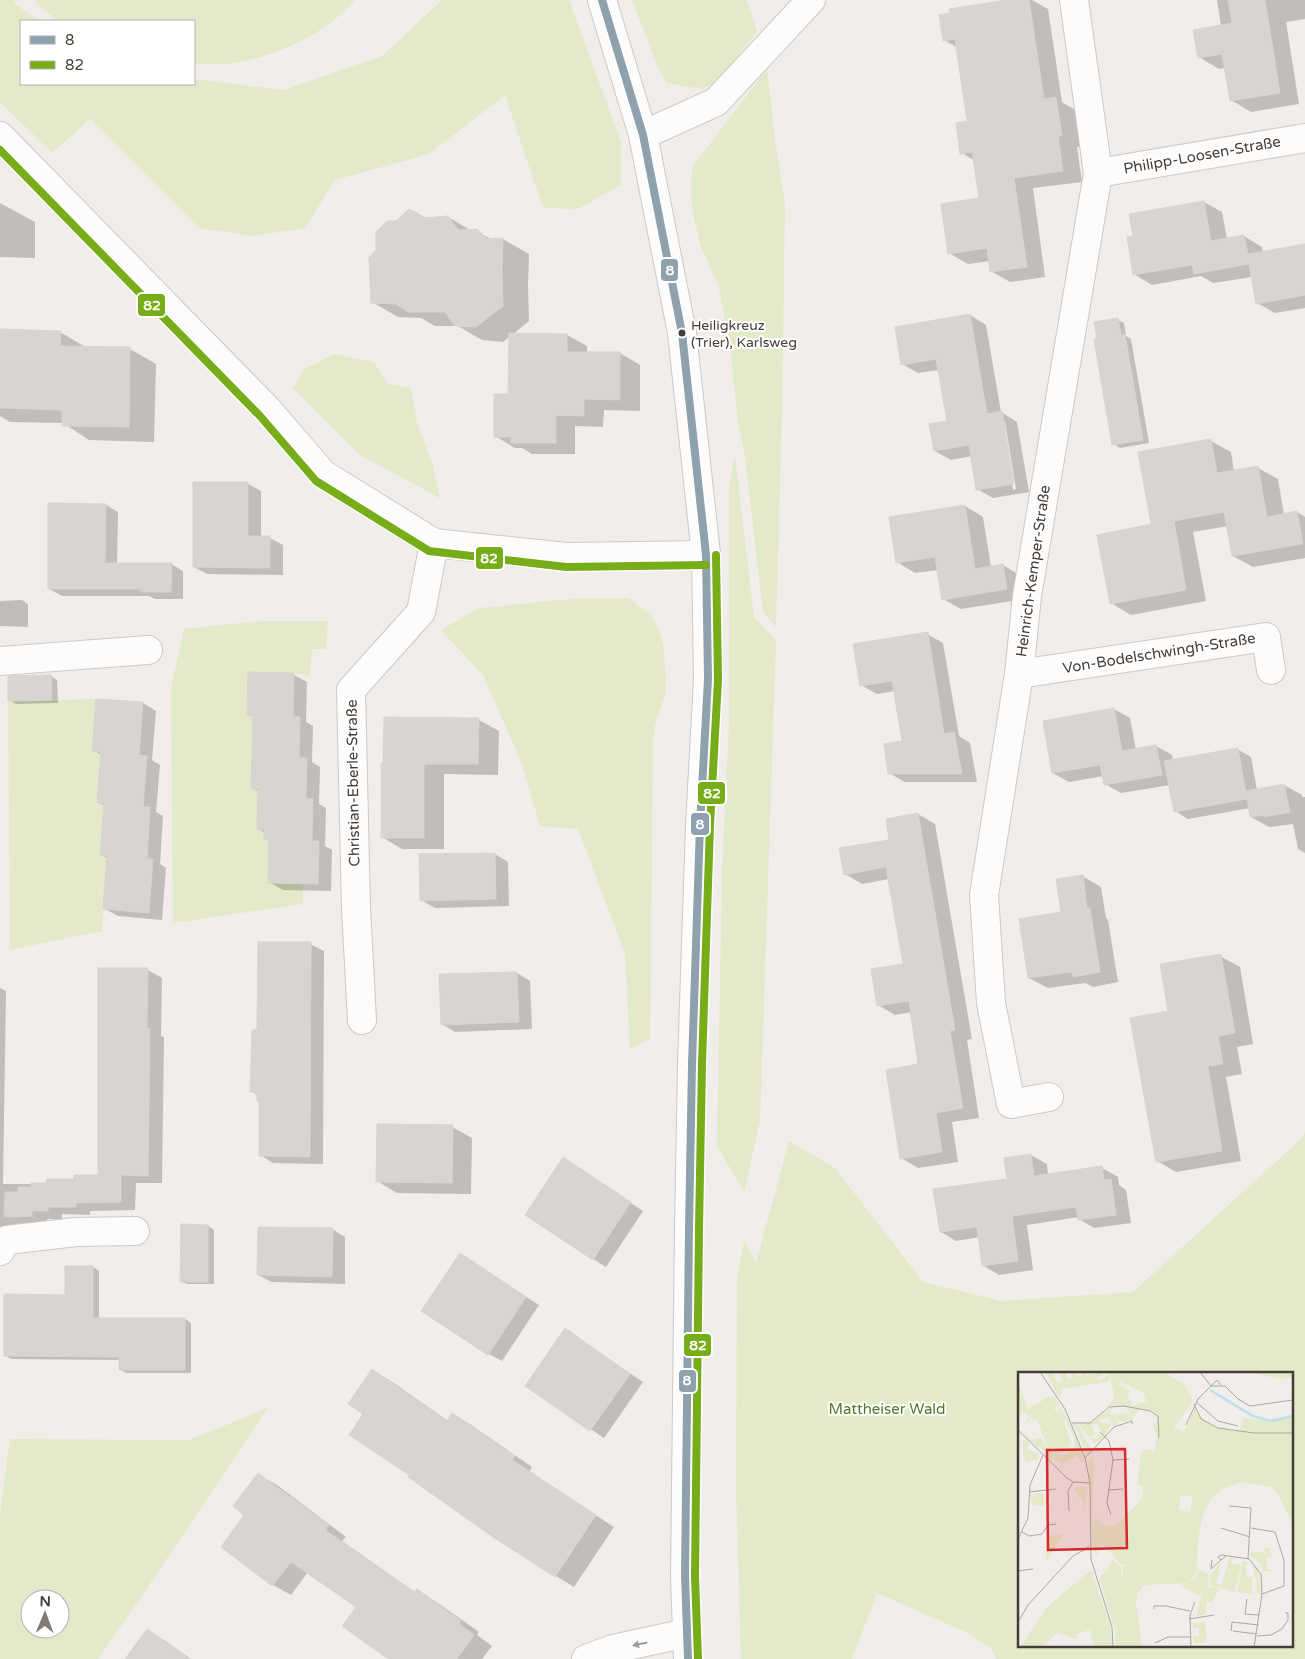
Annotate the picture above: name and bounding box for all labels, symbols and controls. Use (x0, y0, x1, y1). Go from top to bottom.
legend (20, 20, 195, 85)
text: 8 (65, 31, 74, 49)
text: 82 (65, 56, 84, 74)
street label: Philipp-Loosen-Straße (1122, 132, 1282, 178)
line badge: 8 (660, 258, 679, 282)
text: 8 (666, 262, 675, 279)
line badge: 82 (137, 293, 166, 317)
text: 82 (143, 297, 161, 314)
place label: Heiligkreuz (Trier), Karlsweg (691, 317, 797, 351)
marker: Heiligkreuz (Trier), Karlsweg (677, 328, 687, 338)
street label: Heinrich-Kemper-Straße (1012, 484, 1054, 658)
line badge: 82 (475, 546, 504, 570)
text: 82 (480, 550, 498, 567)
street label: Von-Bodelschwingh-Straße (1061, 629, 1257, 677)
street label: Christian-Eberle-Straße (343, 699, 363, 867)
line badge: 82 (697, 781, 726, 805)
text: 82 (703, 785, 721, 802)
line badge: 8 (690, 812, 710, 836)
text: 8 (696, 816, 705, 833)
line badge: 82 (683, 1333, 712, 1357)
text: 82 (689, 1337, 707, 1354)
line badge: 8 (678, 1369, 697, 1393)
text: 8 (683, 1372, 692, 1389)
inset map (1018, 1372, 1292, 1646)
park label: Mattheiser Wald (828, 1400, 946, 1418)
north arrow (20, 1589, 70, 1639)
text: N (39, 1593, 51, 1610)
one-way arrow (631, 1640, 647, 1648)

